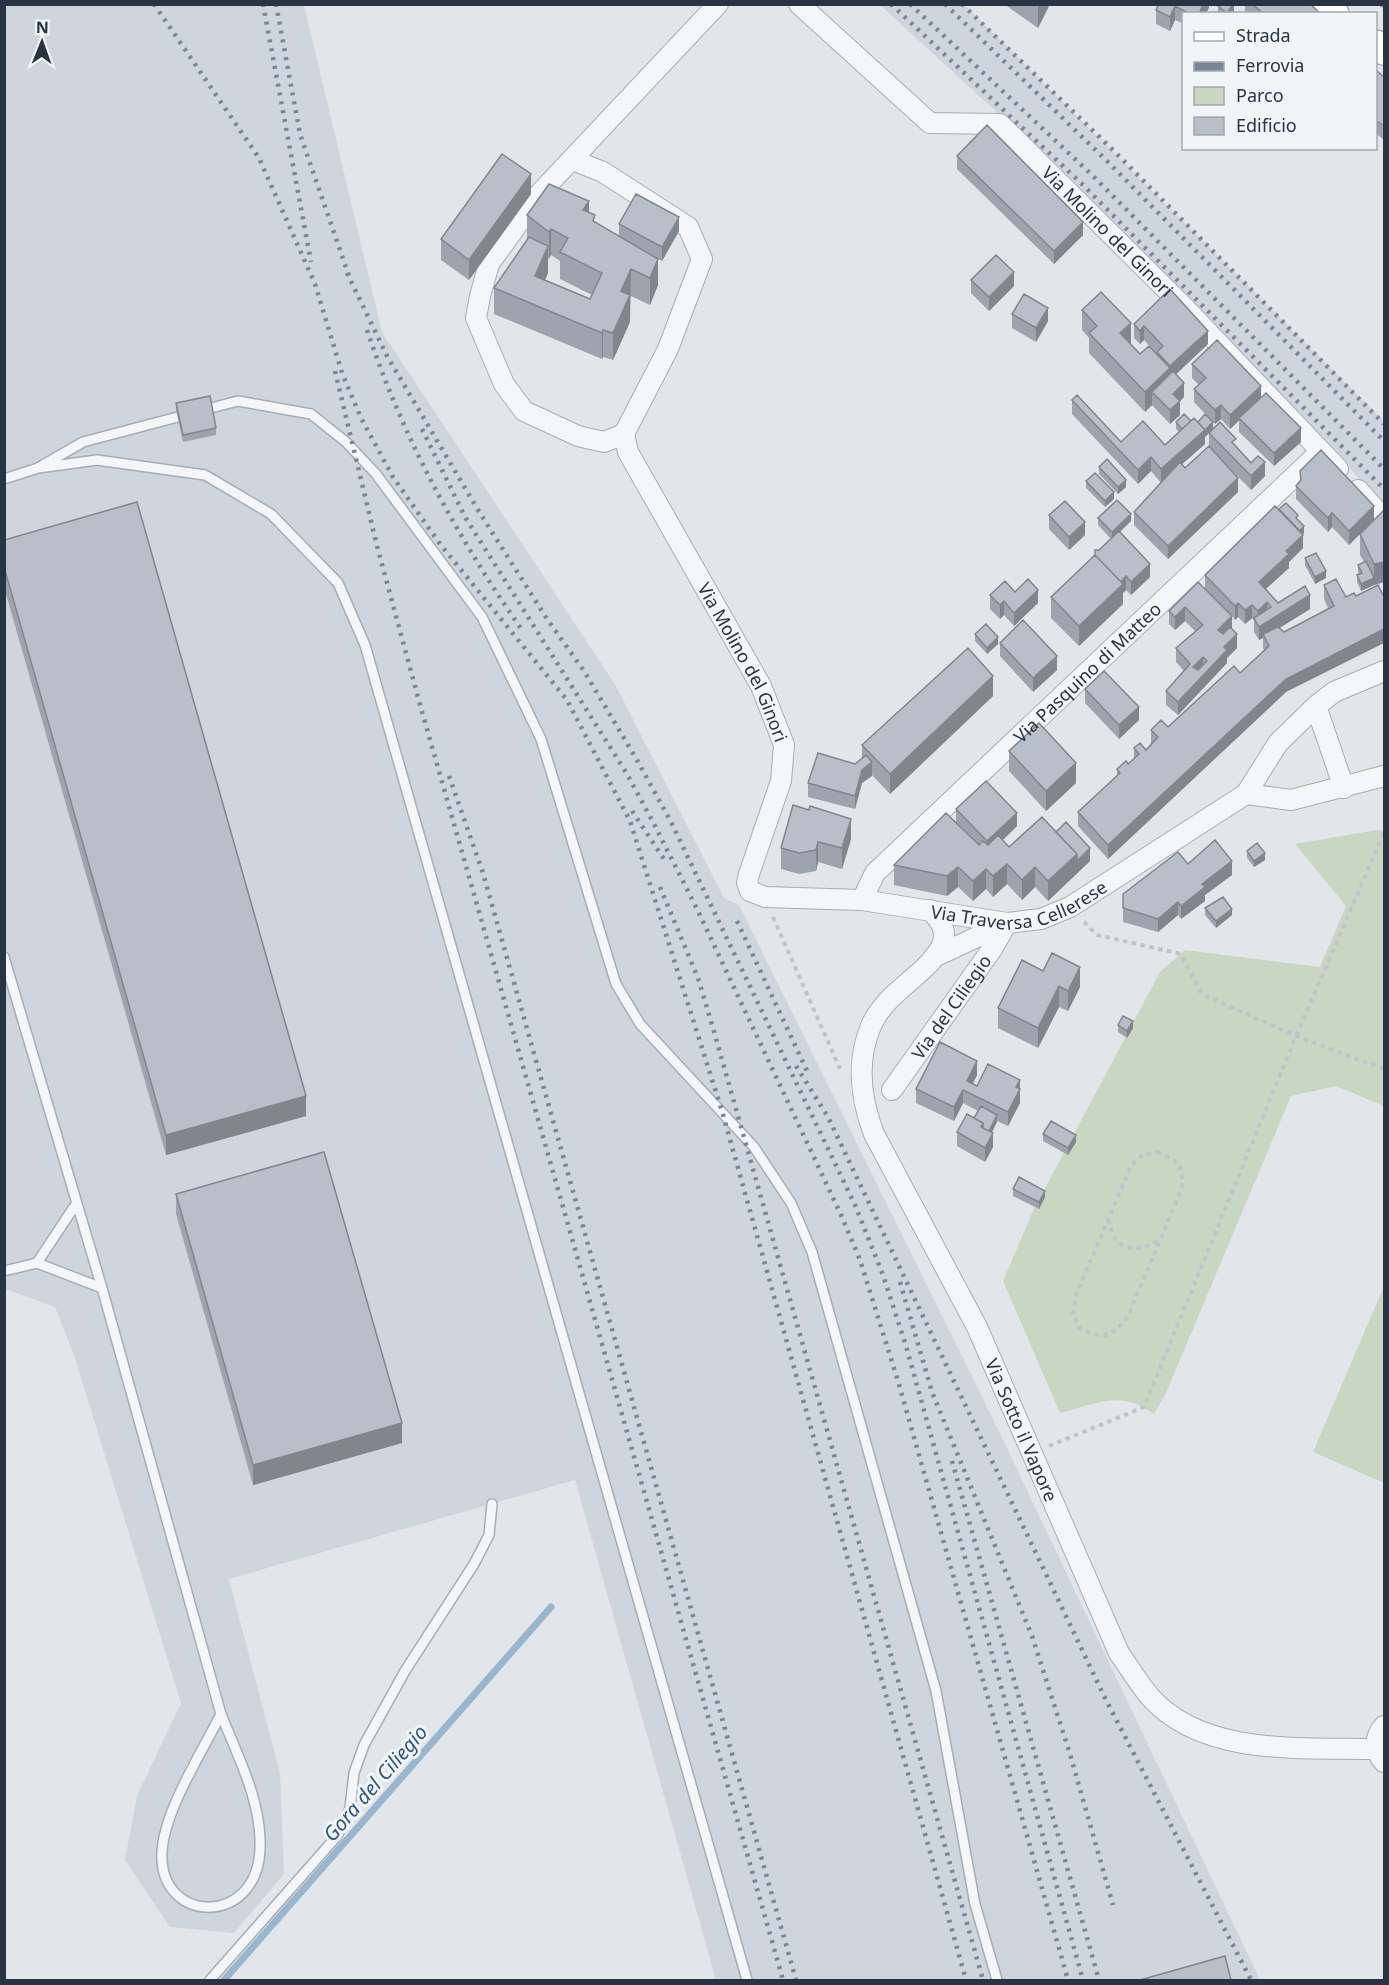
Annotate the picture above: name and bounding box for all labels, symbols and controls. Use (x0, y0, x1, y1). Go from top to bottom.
north arrow (12, 12, 72, 72)
legend (1182, 12, 1377, 150)
text: N (36, 16, 49, 38)
text: Strada (1236, 23, 1291, 47)
text: Ferrovia (1236, 53, 1304, 77)
text: Parco (1236, 83, 1284, 107)
text: Edificio (1236, 113, 1297, 137)
street label: Via Molino del Ginori (1037, 161, 1179, 302)
street label: Via Molino del Ginori (693, 578, 794, 745)
street label: Via Pasquino di Matteo (1008, 597, 1166, 748)
street label: Via Traversa Cellerese (929, 875, 1111, 935)
street label: Via del Ciliegio (906, 950, 996, 1064)
street label: Via Sotto il Vapore (980, 1355, 1063, 1505)
water label: Gora del Ciliegio (317, 1719, 433, 1847)

